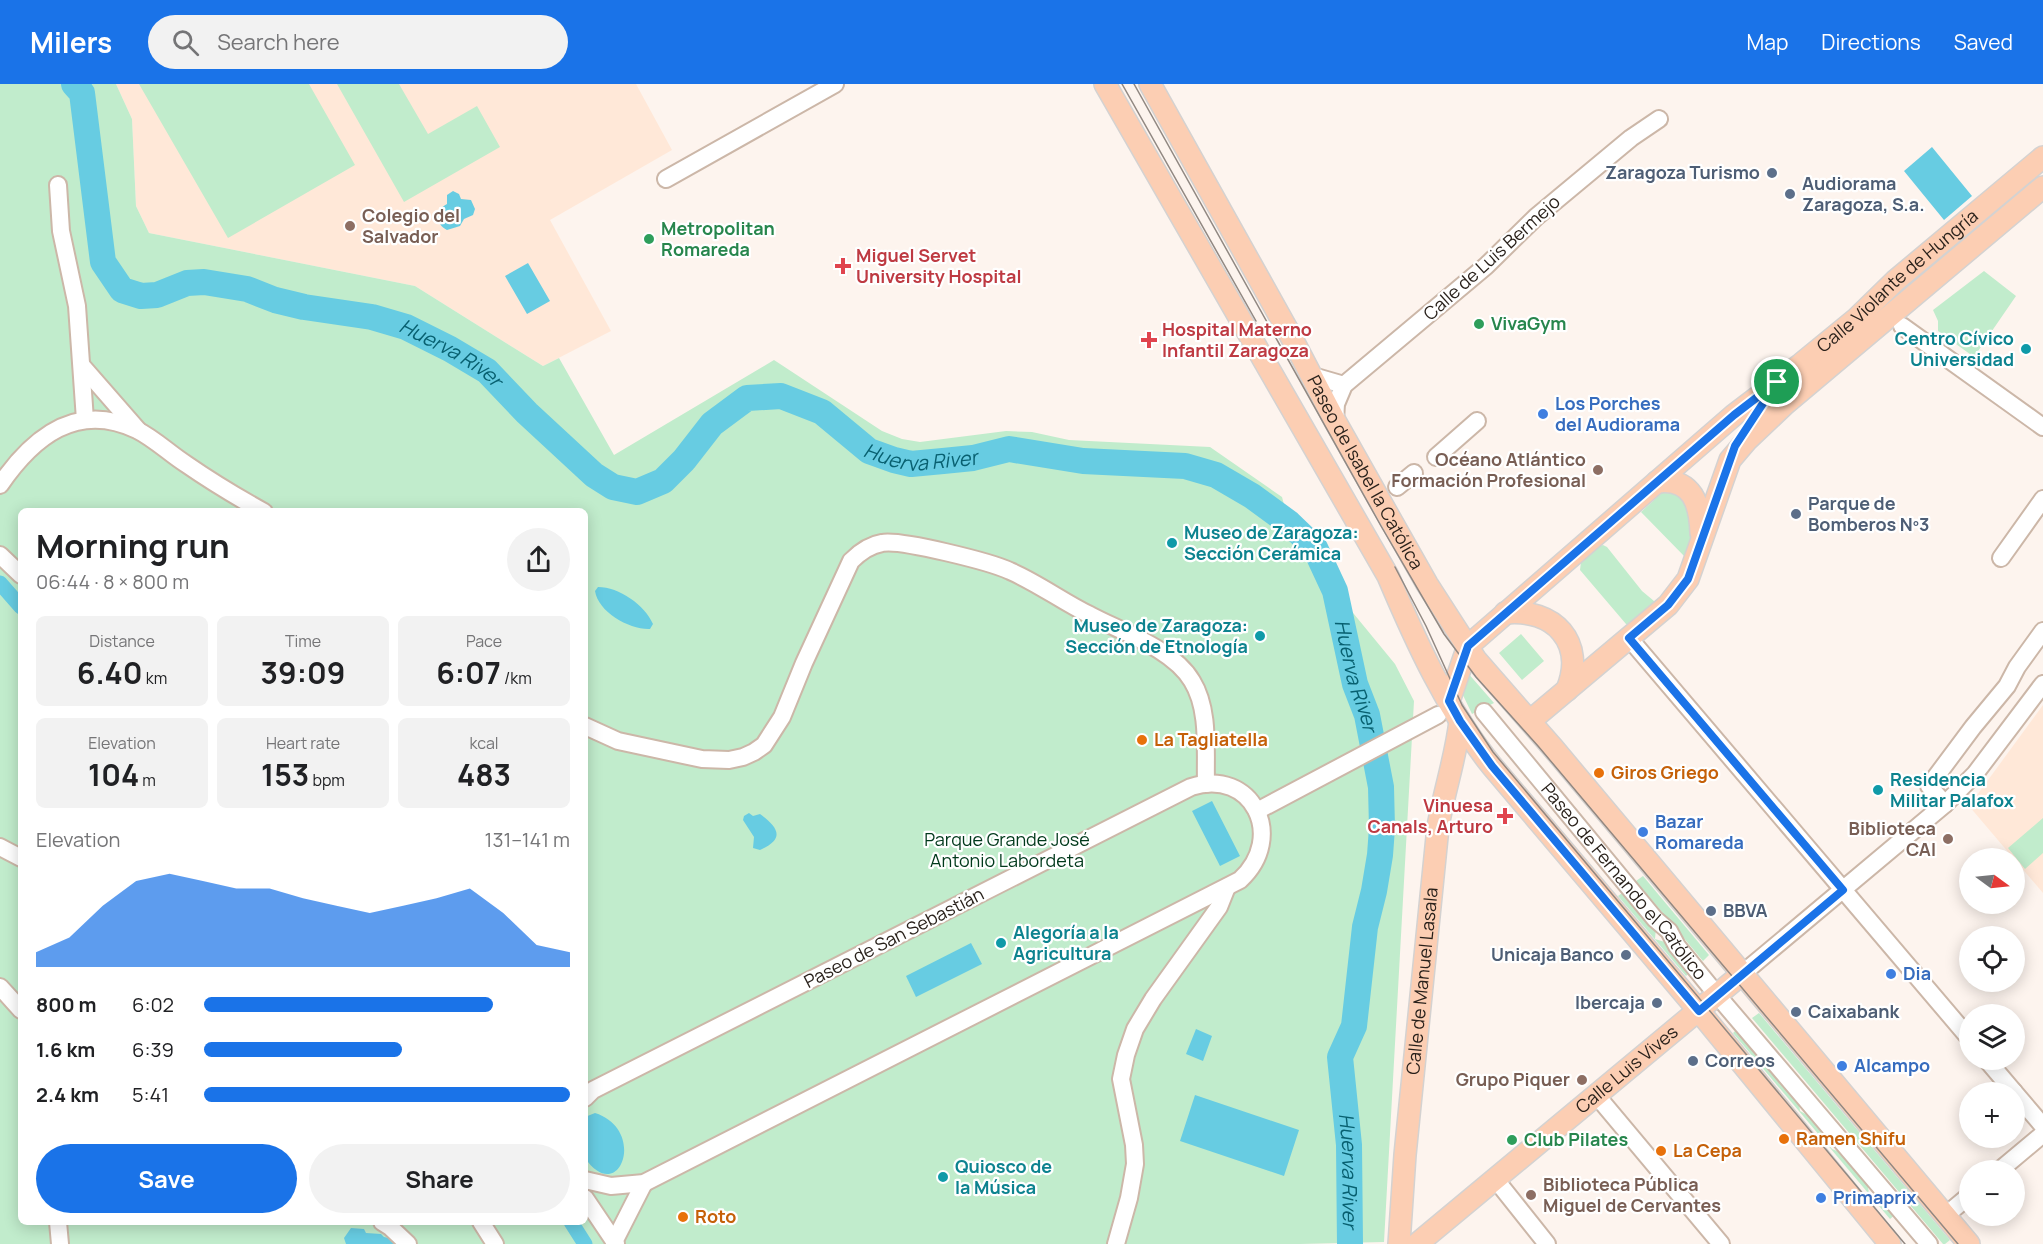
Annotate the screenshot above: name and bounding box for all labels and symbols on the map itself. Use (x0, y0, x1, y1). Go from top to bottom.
place label: Zaragoza Turismo (1605, 160, 1760, 184)
marker: Zaragoza Turismo (1765, 166, 1779, 180)
place label: Audiorama Zaragoza, S.a. (1802, 171, 1925, 216)
marker: Audiorama Zaragoza, S.a. (1783, 187, 1797, 201)
street label: Calle de Luis Bermejo (1418, 189, 1565, 325)
place label: Colegio del Salvador (362, 203, 460, 248)
street label: Calle Violante de Hungría (1811, 204, 1983, 357)
place label: Metropolitan Romareda (661, 216, 775, 261)
marker: Colegio del Salvador (343, 219, 357, 233)
marker: Metropolitan Romareda (642, 232, 656, 246)
place label: Miguel Servet University Hospital (856, 243, 1022, 288)
marker: Miguel Servet University Hospital (834, 257, 852, 275)
place label: VivaGym (1491, 311, 1566, 335)
water label: Huerva River (395, 312, 511, 394)
place label: Hospital Materno Infantil Zaragoza (1162, 317, 1312, 362)
marker: VivaGym (1472, 317, 1486, 331)
place label: Centro Cívico Universidad (1895, 326, 2014, 371)
marker: Hospital Materno Infantil Zaragoza (1140, 331, 1158, 349)
marker: Centro Cívico Universidad (2019, 342, 2033, 356)
pin (1751, 356, 1802, 407)
street label: Paseo de Isabel la Católica (1302, 371, 1429, 573)
place label: Los Porches del Audiorama (1555, 391, 1680, 436)
marker: Los Porches del Audiorama (1536, 407, 1550, 421)
water label: Huerva River (860, 436, 983, 477)
place label: Océano Atlántico Formación Profesional (1391, 447, 1586, 492)
marker: Océano Atlántico Formación Profesional (1591, 463, 1605, 477)
place label: Parque de Bomberos Nº3 (1808, 491, 1930, 536)
marker: Parque de Bomberos Nº3 (1789, 507, 1803, 521)
place label: Museo de Zaragoza: Sección Cerámica (1184, 520, 1359, 565)
marker: Museo de Zaragoza: Sección Cerámica (1165, 536, 1179, 550)
place label: Museo de Zaragoza: Sección de Etnología (1065, 613, 1248, 658)
water label: Huerva River (1329, 617, 1384, 736)
marker: Museo de Zaragoza: Sección de Etnología (1253, 629, 1267, 643)
place label: La Tagliatella (1154, 727, 1268, 751)
marker: La Tagliatella (1135, 733, 1149, 747)
place label: Giros Griego (1611, 760, 1719, 784)
marker: Giros Griego (1592, 766, 1606, 780)
place label: Residencia Militar Palafox (1890, 767, 2014, 812)
street label: Paseo de Fernando el Católico (1536, 777, 1713, 984)
marker: Residencia Militar Palafox (1871, 783, 1885, 797)
place label: Vinuesa Canals, Arturo (1367, 793, 1493, 838)
marker: Vinuesa Canals, Arturo (1498, 809, 1512, 823)
place label: Bazar Romareda (1655, 809, 1744, 854)
place label: Biblioteca CAI (1849, 816, 1936, 861)
marker: Bazar Romareda (1636, 825, 1650, 839)
park label: Parque Grande José Antonio Labordeta (924, 827, 1090, 872)
marker: Biblioteca CAI (1941, 832, 1955, 846)
north arrow (1959, 848, 2025, 914)
street label: Paseo de San Sebastián (800, 881, 988, 993)
street label: Calle de Manuel Lasala (1400, 886, 1443, 1076)
place label: BBVA (1723, 898, 1768, 922)
marker: BBVA (1704, 904, 1718, 918)
place label: Alegoría a la Agricultura (1013, 920, 1119, 965)
marker: Alegoría a la Agricultura (994, 936, 1008, 950)
place label: Unicaja Banco (1491, 942, 1614, 966)
marker: Unicaja Banco (1619, 948, 1633, 962)
place label: Dia (1903, 961, 1931, 985)
marker: Dia (1884, 967, 1898, 981)
place label: Ibercaja (1575, 990, 1645, 1014)
marker: Ibercaja (1650, 996, 1664, 1010)
place label: Caixabank (1808, 999, 1900, 1023)
marker: Caixabank (1789, 1005, 1803, 1019)
street label: Calle Luis Vives (1570, 1019, 1683, 1118)
place label: Correos (1705, 1048, 1775, 1072)
place label: Alcampo (1854, 1053, 1930, 1077)
marker: Correos (1686, 1054, 1700, 1068)
marker: Alcampo (1835, 1059, 1849, 1073)
place label: Grupo Piquer (1456, 1067, 1570, 1091)
marker: Grupo Piquer (1575, 1073, 1589, 1087)
water label: Huerva River (1333, 1112, 1364, 1231)
place label: Ramen Shifu (1796, 1126, 1906, 1150)
place label: Club Pilates (1524, 1127, 1628, 1151)
marker: Ramen Shifu (1777, 1132, 1791, 1146)
marker: Club Pilates (1505, 1133, 1519, 1147)
place label: La Cepa (1673, 1138, 1742, 1162)
marker: La Cepa (1654, 1144, 1668, 1158)
place label: Quiosco de la Música (955, 1154, 1052, 1199)
marker: Quiosco de la Música (936, 1170, 950, 1184)
place label: Biblioteca Pública Miguel de Cervantes (1543, 1172, 1721, 1217)
place label: Primaprix (1833, 1185, 1917, 1209)
marker: Biblioteca Pública Miguel de Cervantes (1524, 1188, 1538, 1202)
marker: Primaprix (1814, 1191, 1828, 1205)
place label: Roto (695, 1204, 736, 1228)
marker: Roto (676, 1210, 690, 1224)

